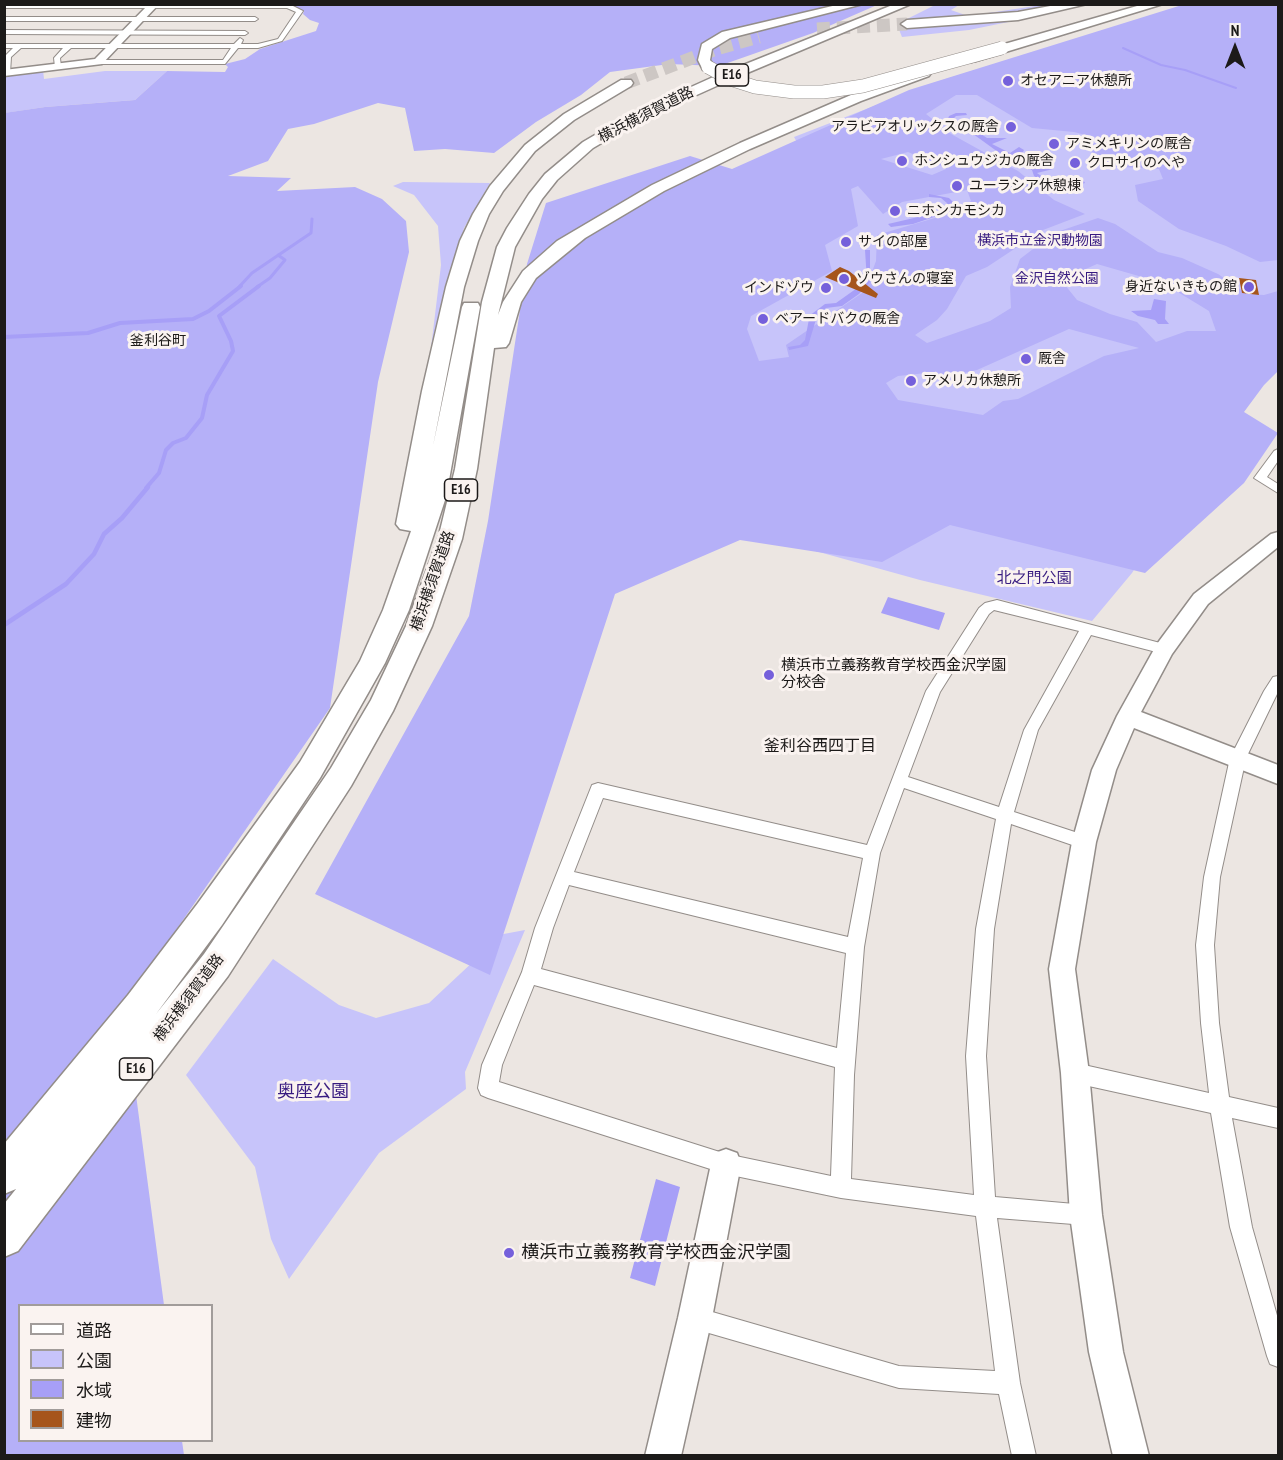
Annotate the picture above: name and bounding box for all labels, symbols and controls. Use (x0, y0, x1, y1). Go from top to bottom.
north arrow (1205, 18, 1265, 78)
text: N (1231, 20, 1239, 40)
road number: E16 (716, 64, 748, 86)
place label: オセアニア休憩所 (1020, 73, 1132, 89)
marker: オセアニア休憩所 (1001, 74, 1015, 88)
street label: 横浜横須賀道路 (595, 83, 697, 147)
place label: アラビアオリックスの厩舎 (831, 119, 999, 135)
marker: アラビアオリックスの厩舎 (1004, 120, 1018, 134)
place label: アミメキリンの厩舎 (1066, 136, 1192, 152)
marker: アミメキリンの厩舎 (1047, 137, 1061, 151)
place label: ホンシュウジカの厩舎 (914, 153, 1054, 169)
marker: ホンシュウジカの厩舎 (895, 154, 909, 168)
place label: クロサイのへや (1087, 155, 1185, 171)
marker: クロサイのへや (1068, 156, 1082, 170)
place label: ユーラシア休憩棟 (969, 178, 1081, 194)
marker: ユーラシア休憩棟 (950, 179, 964, 193)
place label: ニホンカモシカ (907, 203, 1005, 219)
marker: ニホンカモシカ (888, 204, 902, 218)
park label: 横浜市立金沢動物園 (977, 233, 1103, 249)
place label: サイの部屋 (858, 234, 928, 250)
marker: サイの部屋 (839, 235, 853, 249)
place label: ゾウさんの寝室 (856, 271, 954, 287)
park label: 金沢自然公園 (1015, 271, 1099, 287)
marker: ゾウさんの寝室 (837, 272, 851, 286)
place label: 身近ないきもの館 (1125, 279, 1237, 295)
place label: インドゾウ (744, 280, 814, 296)
marker: 身近ないきもの館 (1242, 280, 1256, 294)
marker: インドゾウ (819, 281, 833, 295)
place label: ベアードバクの厩舎 (775, 311, 900, 327)
marker: ベアードバクの厩舎 (756, 312, 770, 326)
district label: 釜利谷町 (130, 333, 186, 349)
place label: 厩舎 (1038, 351, 1066, 367)
marker: 厩舎 (1019, 352, 1033, 366)
place label: アメリカ休憩所 (923, 373, 1021, 389)
marker: アメリカ休憩所 (904, 374, 918, 388)
road number: E16 (444, 479, 478, 501)
street label: 横浜横須賀道路 (407, 528, 459, 634)
park label: 北之門公園 (997, 570, 1071, 588)
place label: 横浜市立義務教育学校西金沢学園 分校舎 (781, 657, 1006, 692)
marker: 横浜市立義務教育学校西金沢学園 分校舎 (762, 668, 776, 682)
district label: 釜利谷西四丁目 (764, 736, 876, 756)
street label: 横浜横須賀道路 (150, 951, 228, 1045)
road number: E16 (120, 1058, 152, 1080)
park label: 奥座公園 (277, 1081, 349, 1103)
place label: 横浜市立義務教育学校西金沢学園 (521, 1242, 791, 1264)
marker: 横浜市立義務教育学校西金沢学園 (502, 1246, 516, 1260)
legend (18, 1304, 213, 1442)
text: 道路 (76, 1319, 112, 1342)
text: 公園 (76, 1349, 112, 1372)
text: 水域 (76, 1379, 112, 1402)
text: 建物 (76, 1409, 112, 1432)

